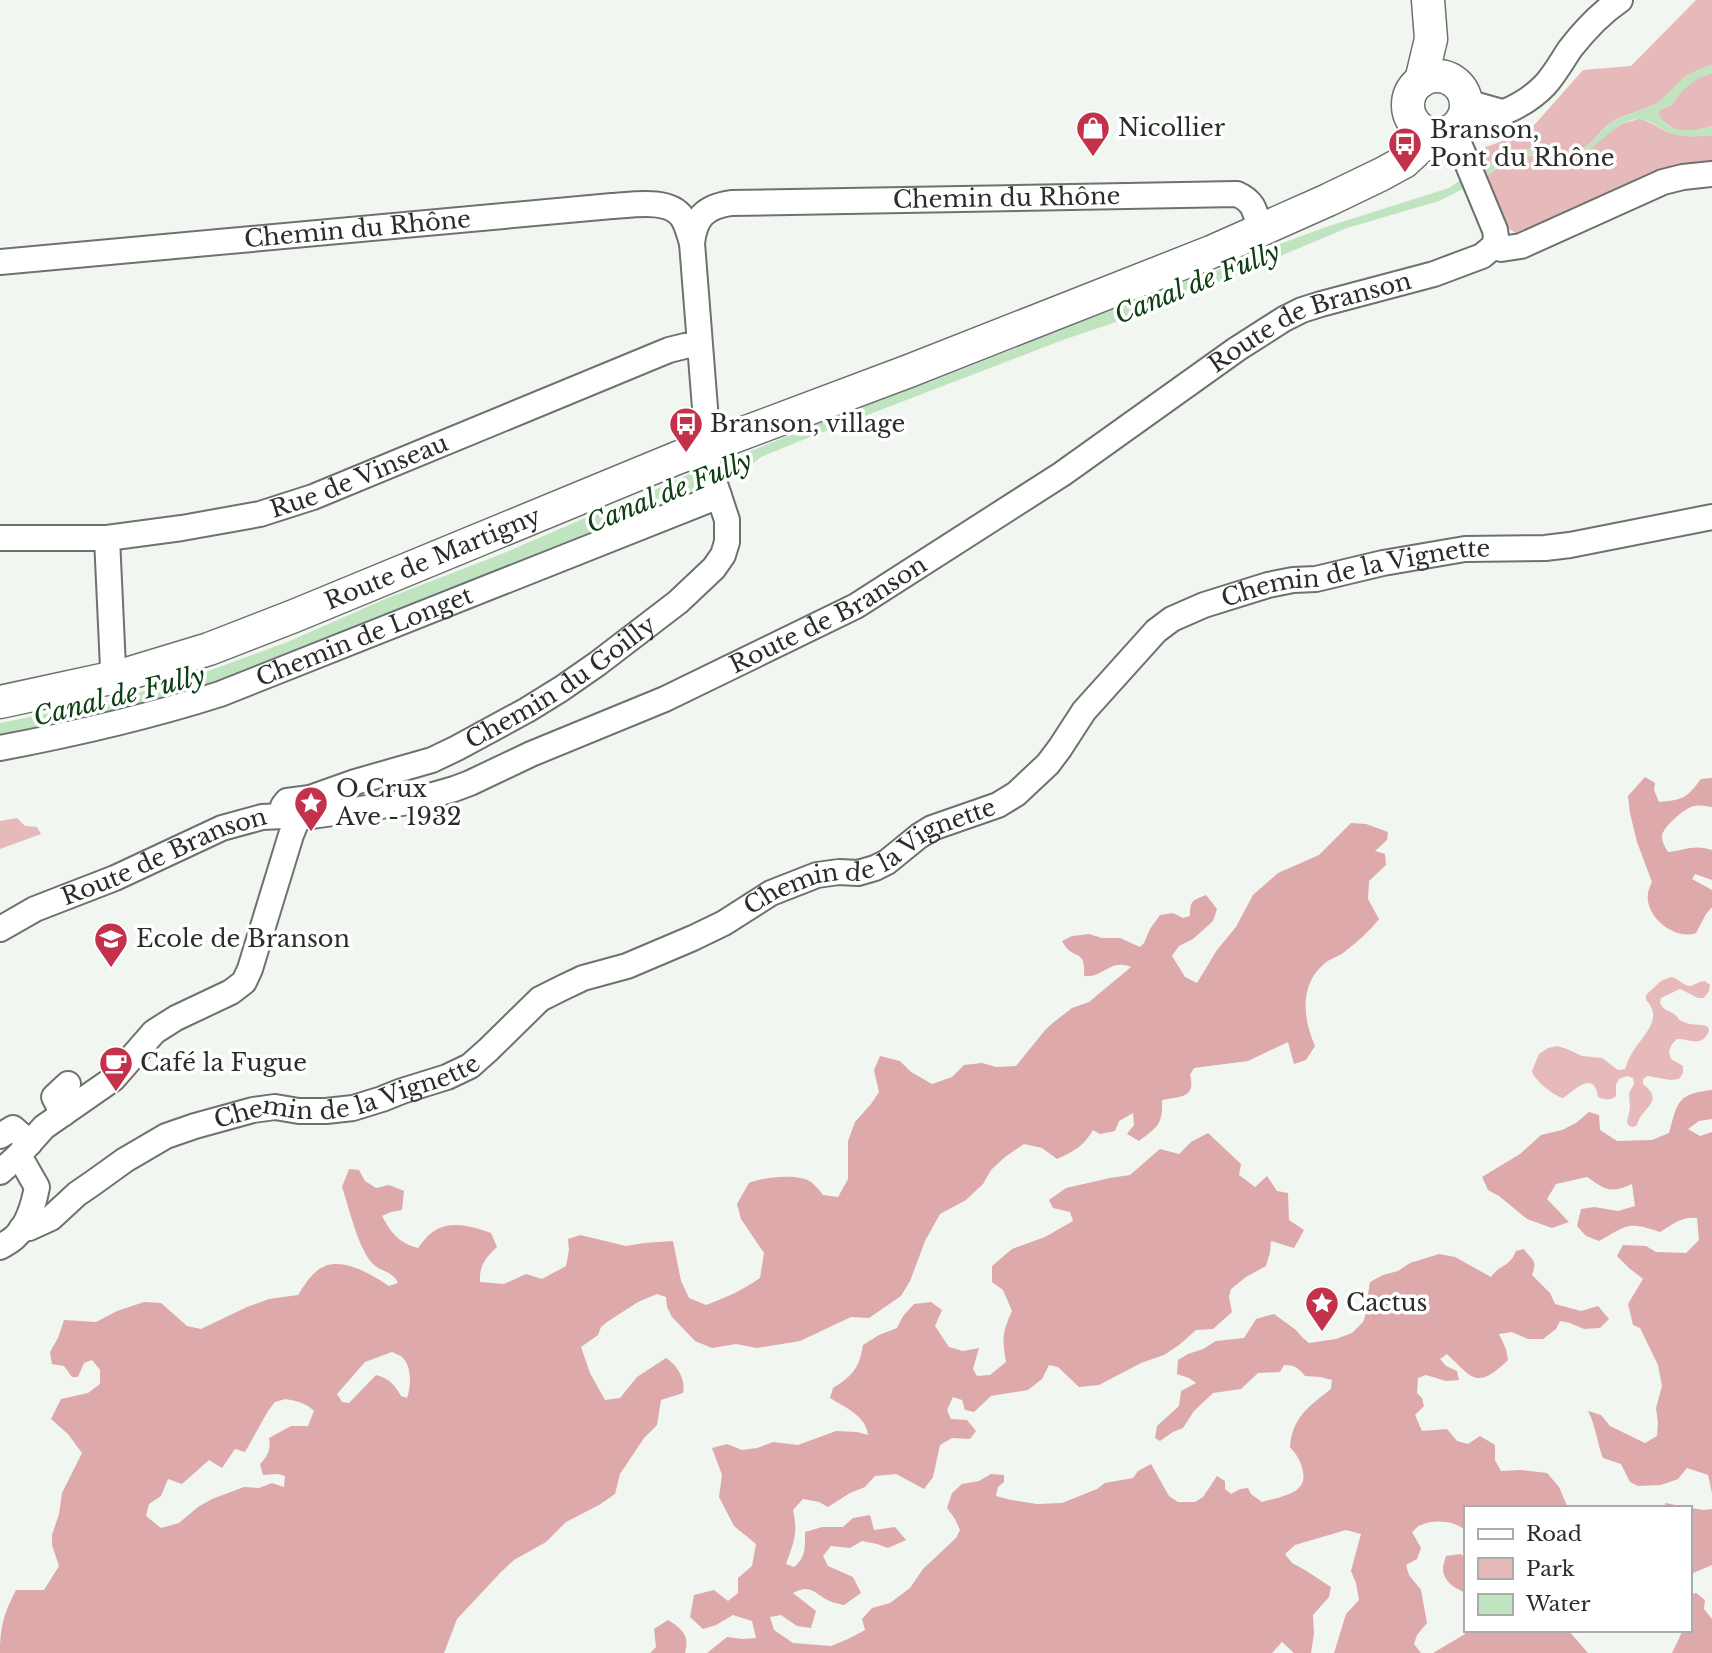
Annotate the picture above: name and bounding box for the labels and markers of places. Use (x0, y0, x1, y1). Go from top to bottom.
shop icon: Nicollier (1074, 109, 1112, 158)
place label: Nicollier (1118, 113, 1226, 142)
place label: Branson, Pont du Rhône (1430, 115, 1615, 172)
bus stop icon: Branson, Pont du Rhône (1386, 125, 1424, 174)
bus stop icon: Branson, village (667, 405, 705, 454)
place label: Branson, village (710, 409, 905, 438)
place label: O Crux Ave - 1932 (335, 774, 462, 831)
place icon: O Crux Ave - 1932 (292, 784, 330, 833)
school or university icon: Ecole de Branson (92, 920, 130, 969)
place label: Ecole de Branson (136, 924, 350, 953)
cafe icon: Café la Fugue (97, 1044, 135, 1093)
place label: Café la Fugue (140, 1048, 307, 1077)
place icon: Cactus (1303, 1284, 1341, 1333)
place label: Cactus (1346, 1288, 1427, 1317)

